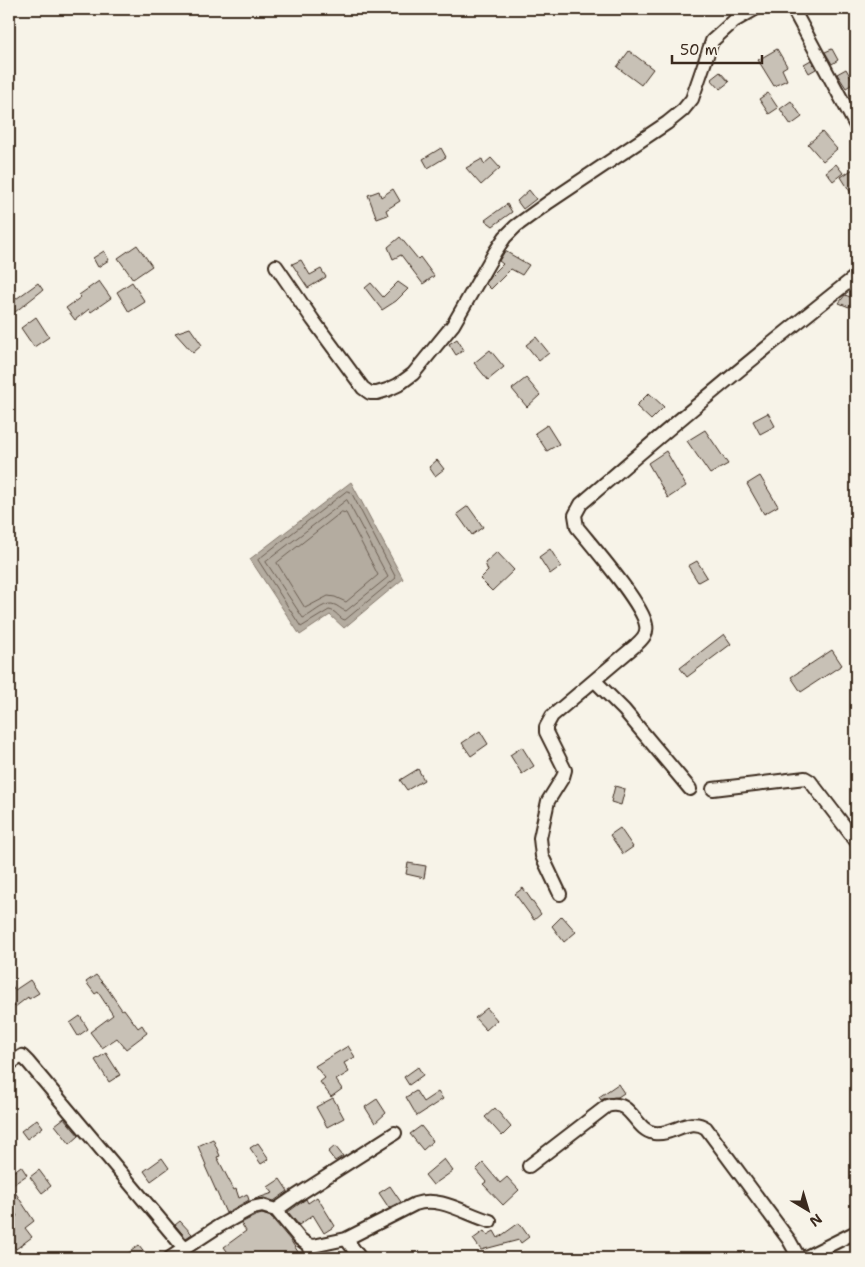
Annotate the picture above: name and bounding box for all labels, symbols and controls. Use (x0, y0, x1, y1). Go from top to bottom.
scale bar (672, 32, 762, 64)
text: 50 m (680, 40, 718, 60)
north arrow (782, 1184, 832, 1234)
text: N (806, 1210, 826, 1231)

